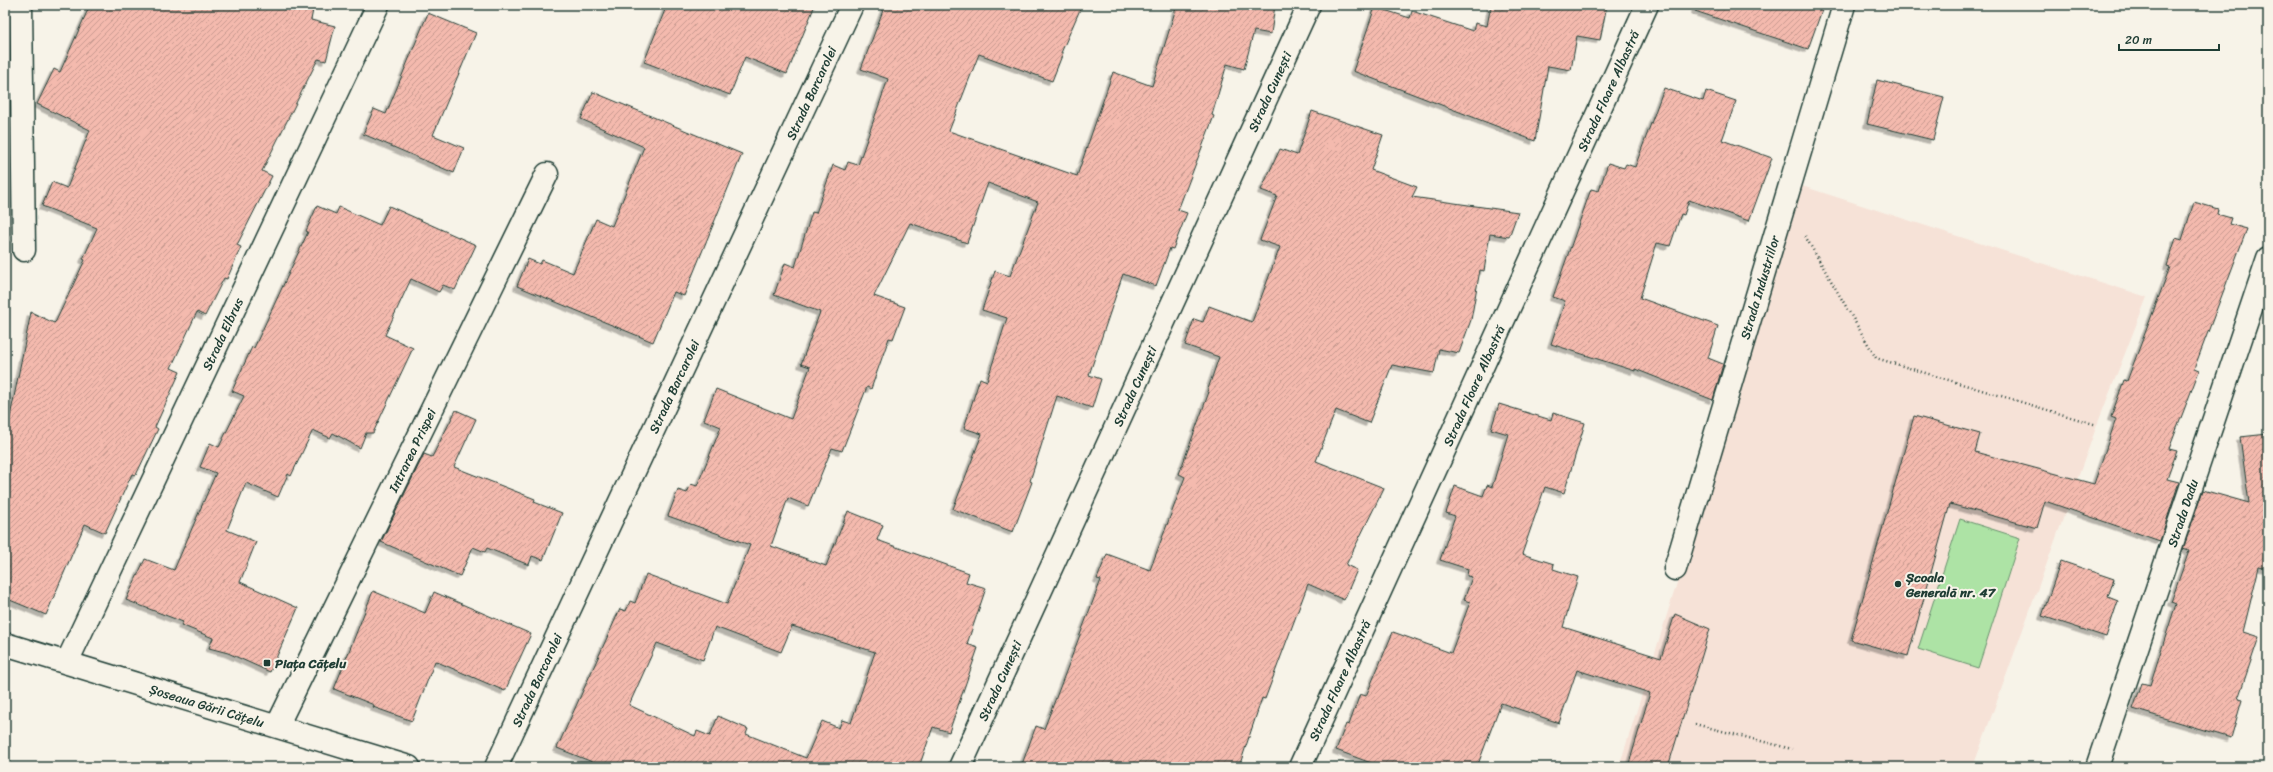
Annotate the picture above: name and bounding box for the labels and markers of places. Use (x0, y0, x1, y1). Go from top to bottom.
place label: Școala Generală nr. 47 (1905, 566, 1997, 604)
marker: Școala Generală nr. 47 (1893, 579, 1903, 589)
place label: Piața Cățelu (275, 652, 347, 675)
marker: Piața Cățelu (262, 658, 272, 668)

